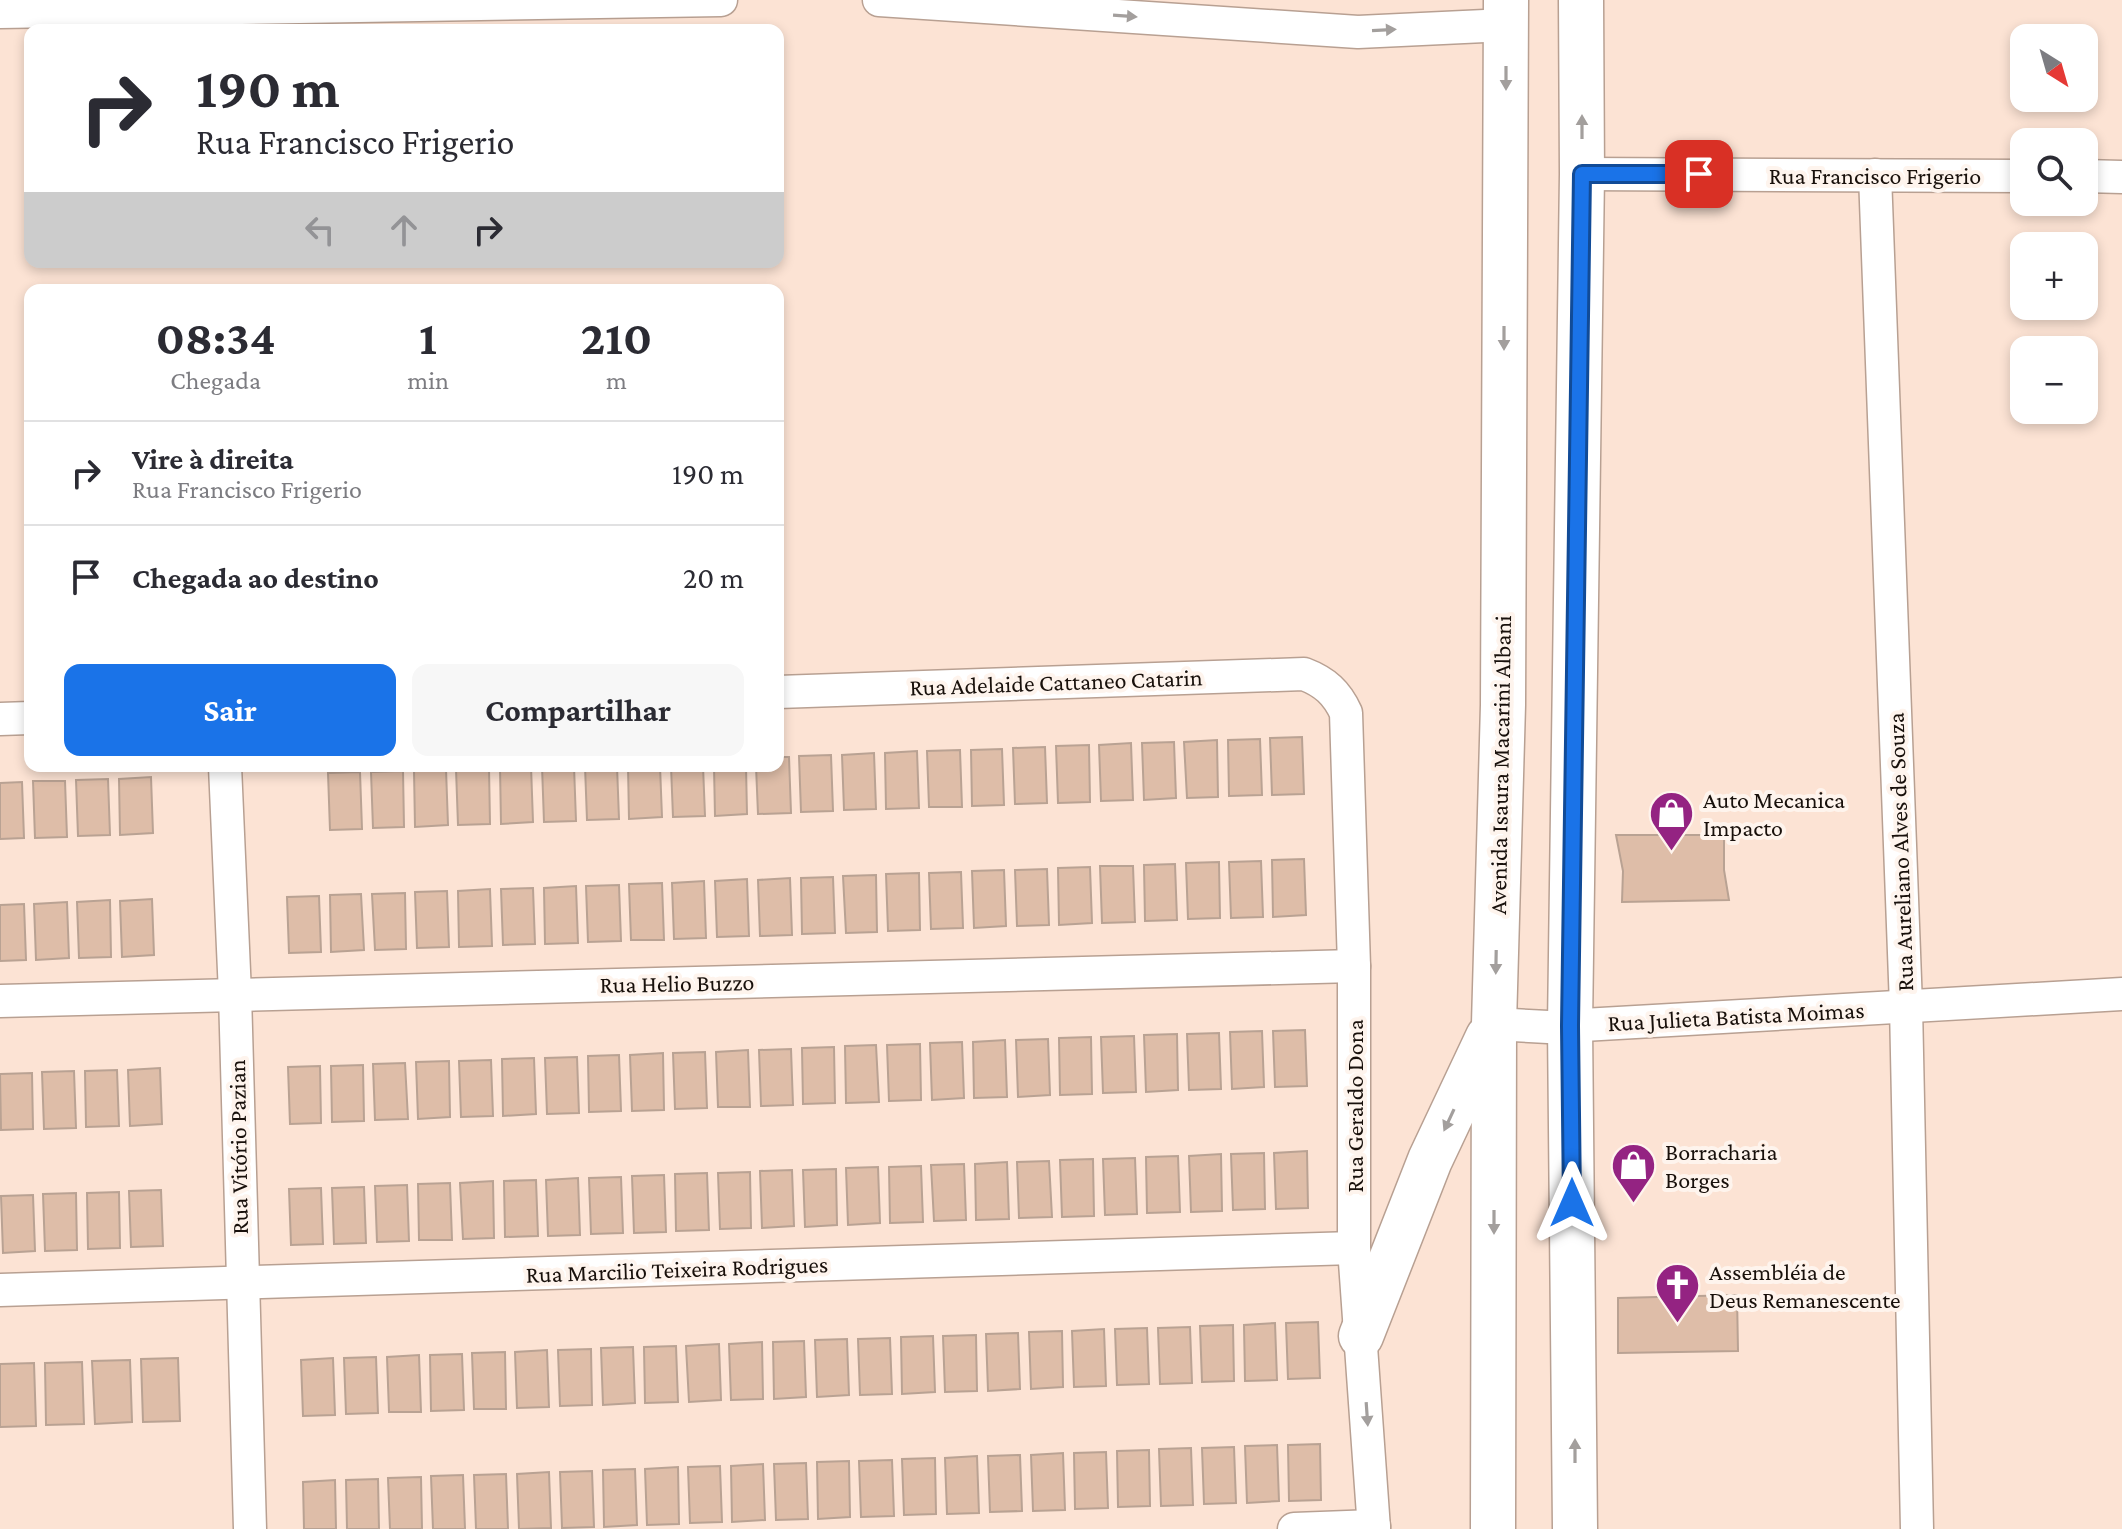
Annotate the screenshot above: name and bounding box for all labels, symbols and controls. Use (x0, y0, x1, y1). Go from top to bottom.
one-way arrow (1113, 10, 1138, 23)
one-way arrow (1372, 24, 1397, 37)
north arrow (2010, 24, 2098, 112)
map controls (2010, 24, 2098, 424)
icon: right (64, 56, 168, 160)
text: 190 m (196, 57, 340, 119)
one-way arrow (1500, 66, 1512, 91)
one-way arrow (1576, 114, 1588, 139)
text: Rua Francisco Frigerio (196, 122, 514, 162)
button: search (2010, 128, 2098, 216)
pin (1665, 140, 1733, 208)
icon: arrive (1677, 152, 1721, 196)
street label: Rua Francisco Frigerio (1769, 162, 1981, 189)
icon: left (298, 208, 342, 252)
icon: ahead (382, 208, 426, 252)
icon: right (466, 208, 510, 252)
button: + (2010, 232, 2098, 320)
text: 08:34 (156, 311, 276, 364)
text: 1 (419, 311, 437, 364)
text: 210 (581, 311, 652, 364)
one-way arrow (1498, 326, 1510, 351)
button: − (2010, 336, 2098, 424)
text: Chegada (170, 366, 261, 395)
text: min (407, 366, 449, 395)
text: m (606, 366, 627, 395)
text: Vire à direita (132, 442, 294, 475)
icon: right (64, 451, 108, 495)
text: 190 m (672, 457, 744, 490)
text: Rua Francisco Frigerio (132, 475, 362, 504)
icon: arrive (64, 555, 108, 599)
text: Chegada ao destino (132, 561, 379, 594)
text: 20 m (683, 561, 744, 594)
street label: Avenida Isaura Macarini Albani (1484, 615, 1516, 915)
street label: Rua Adelaide Cattaneo Catarin (909, 663, 1203, 701)
button: Sair (64, 664, 396, 756)
button: Compartilhar (412, 664, 744, 756)
street label: Rua Aureliano Alves de Souza (1882, 712, 1918, 992)
place label: Auto Mecanica Impacto (1703, 786, 1845, 841)
shop icon: Auto Mecanica Impacto (1648, 789, 1696, 852)
one-way arrow (1489, 950, 1502, 975)
street label: Rua Helio Buzzo (599, 968, 755, 998)
street label: Rua Julieta Batista Moimas (1607, 996, 1865, 1036)
street label: Rua Geraldo Dona (1341, 1019, 1368, 1193)
street label: Rua Vitório Pazian (223, 1059, 253, 1235)
one-way arrow (1442, 1108, 1456, 1131)
place label: Borracharia Borges (1665, 1138, 1778, 1193)
shop icon: Borracharia Borges (1610, 1141, 1658, 1204)
position arrow (1530, 1161, 1614, 1245)
one-way arrow (1488, 1210, 1500, 1235)
street label: Rua Marcilio Teixeira Rodrigues (525, 1250, 829, 1288)
place label: Assembléia de Deus Remanescente (1709, 1258, 1901, 1313)
church icon: Assembléia de Deus Remanescente (1654, 1261, 1702, 1324)
one-way arrow (1361, 1402, 1374, 1427)
one-way arrow (1568, 1438, 1581, 1463)

